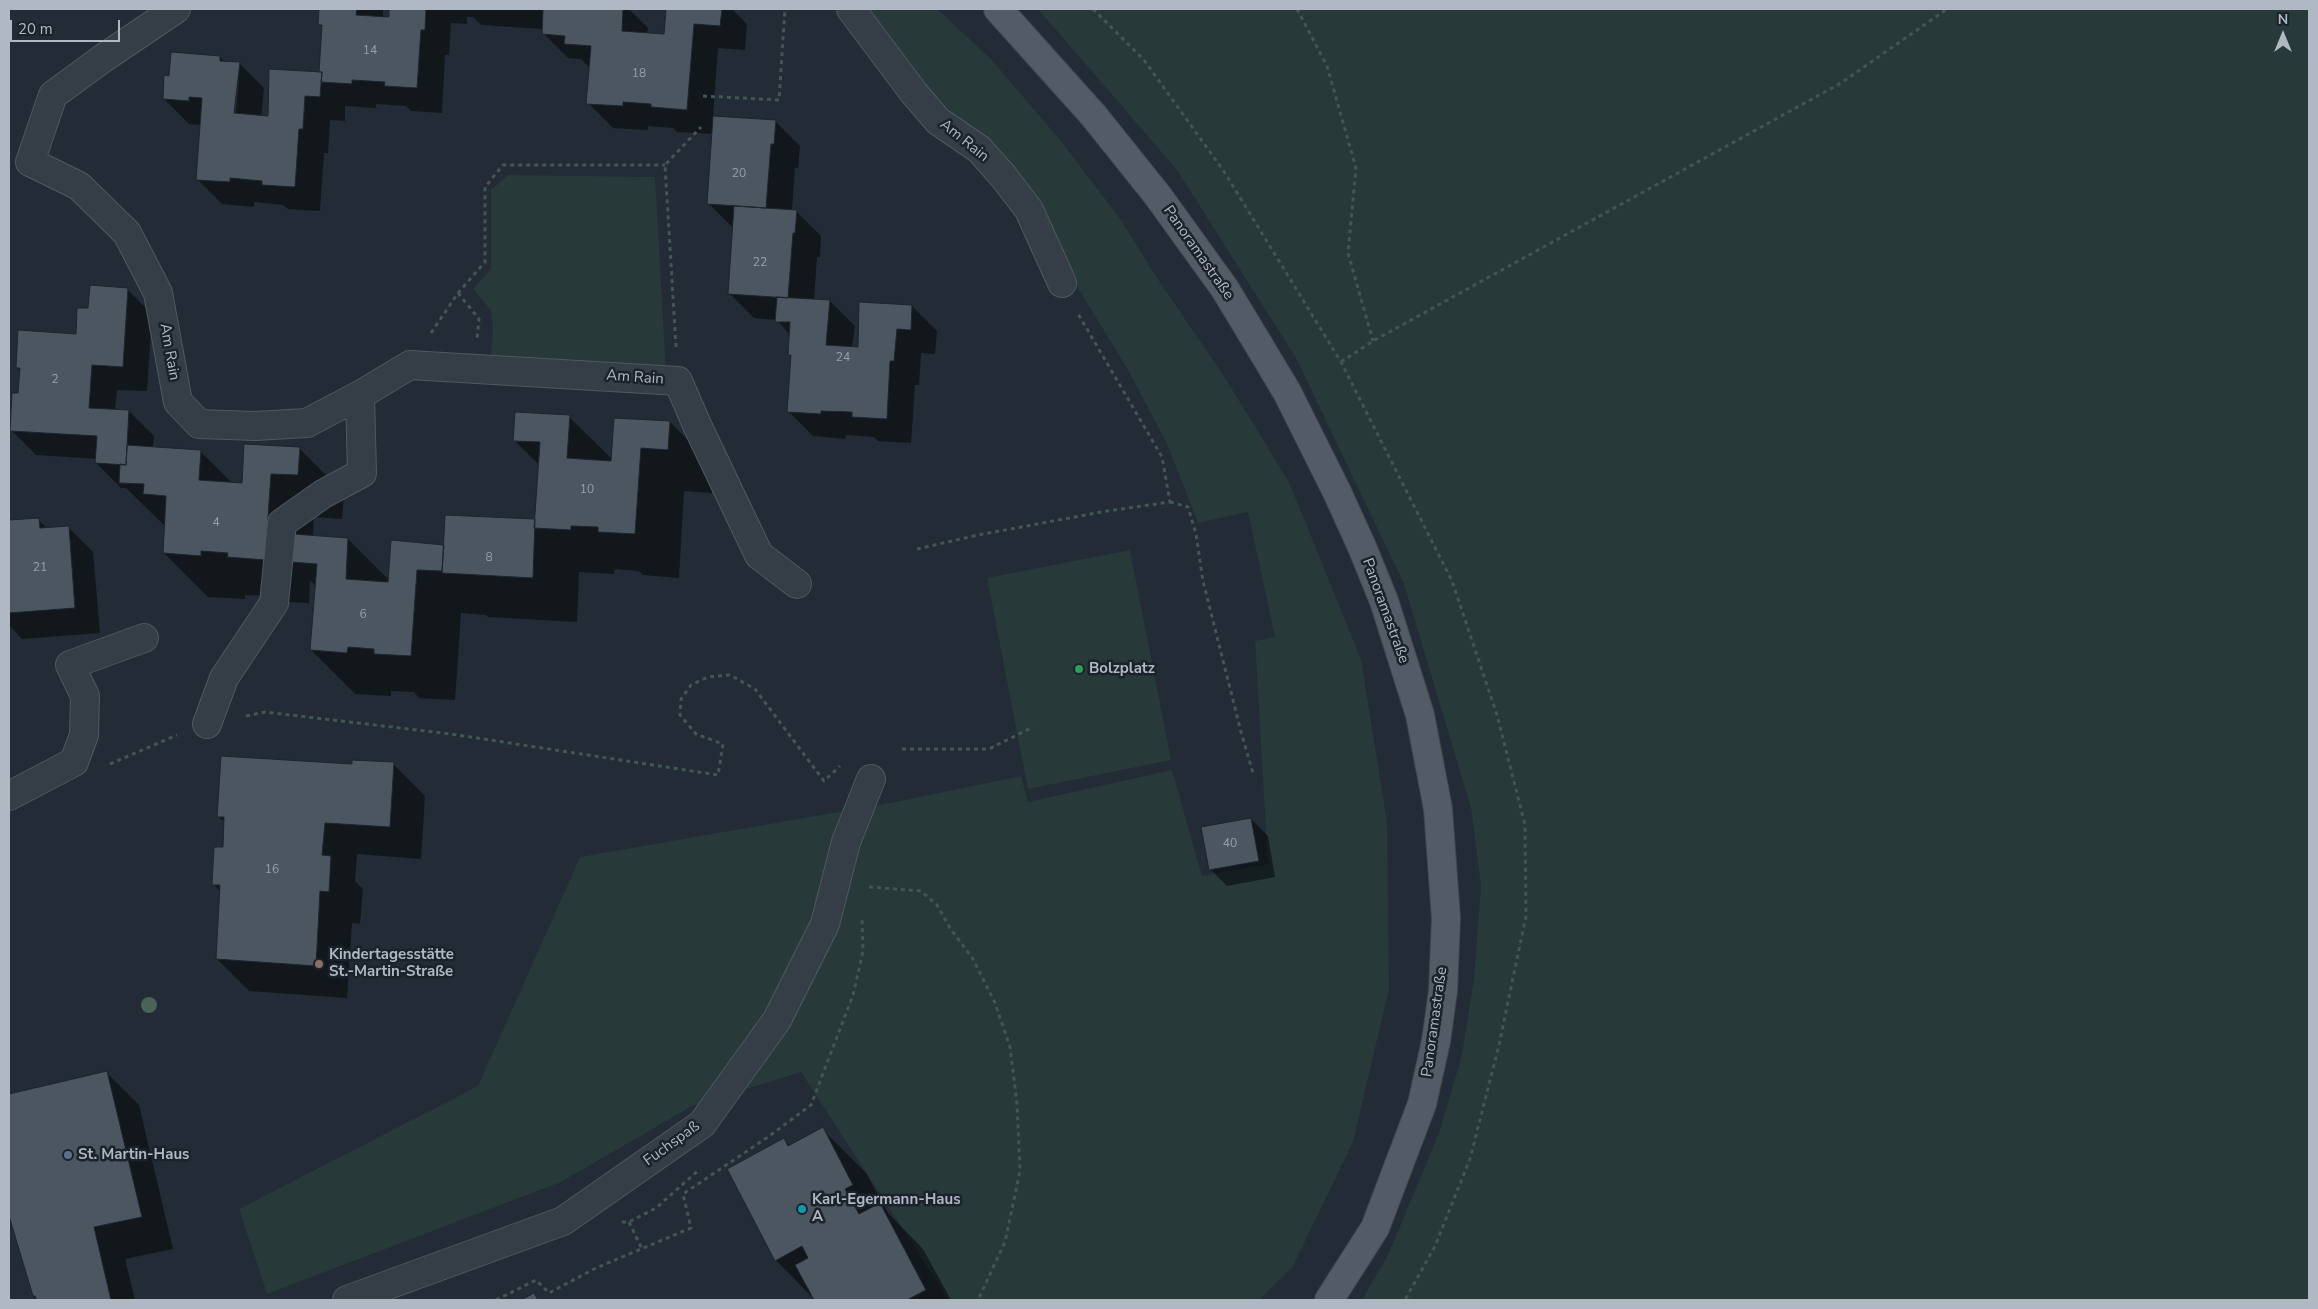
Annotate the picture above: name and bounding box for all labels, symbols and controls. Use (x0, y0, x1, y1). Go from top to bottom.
scale bar (12, 10, 122, 42)
north arrow (2258, 10, 2308, 60)
text: N (2278, 10, 2288, 29)
text: 20 m (18, 19, 53, 39)
house number: 14 (363, 44, 377, 58)
house number: 18 (632, 67, 646, 81)
street label: Am Rain (936, 116, 992, 166)
house number: 20 (732, 167, 746, 181)
street label: Panoramastraße (1159, 202, 1237, 304)
house number: 22 (753, 256, 767, 270)
street label: Am Rain (155, 322, 183, 382)
house number: 24 (836, 351, 850, 365)
street label: Am Rain (606, 367, 664, 389)
house number: 2 (51, 373, 59, 387)
house number: 10 (580, 483, 594, 497)
house number: 4 (212, 516, 220, 530)
house number: 8 (485, 551, 493, 565)
street label: Panoramastraße (1358, 556, 1412, 666)
house number: 21 (33, 561, 47, 575)
house number: 6 (359, 608, 367, 622)
place label: Bolzplatz (1089, 660, 1155, 678)
marker: Bolzplatz (1073, 663, 1085, 675)
house number: 40 (1223, 837, 1237, 851)
house number: 16 (265, 863, 279, 877)
place label: Kindertagesstätte St.-Martin-Straße (329, 946, 454, 981)
marker: Kindertagesstätte St.-Martin-Straße (313, 958, 325, 970)
street label: Panoramastraße (1418, 966, 1452, 1078)
street label: Fuchspaß (640, 1118, 704, 1170)
place label: St. Martin-Haus (78, 1146, 189, 1164)
marker: St. Martin-Haus (62, 1149, 74, 1161)
place label: Karl-Egermann-Haus A (812, 1191, 960, 1226)
marker: Karl-Egermann-Haus A (796, 1203, 808, 1215)

